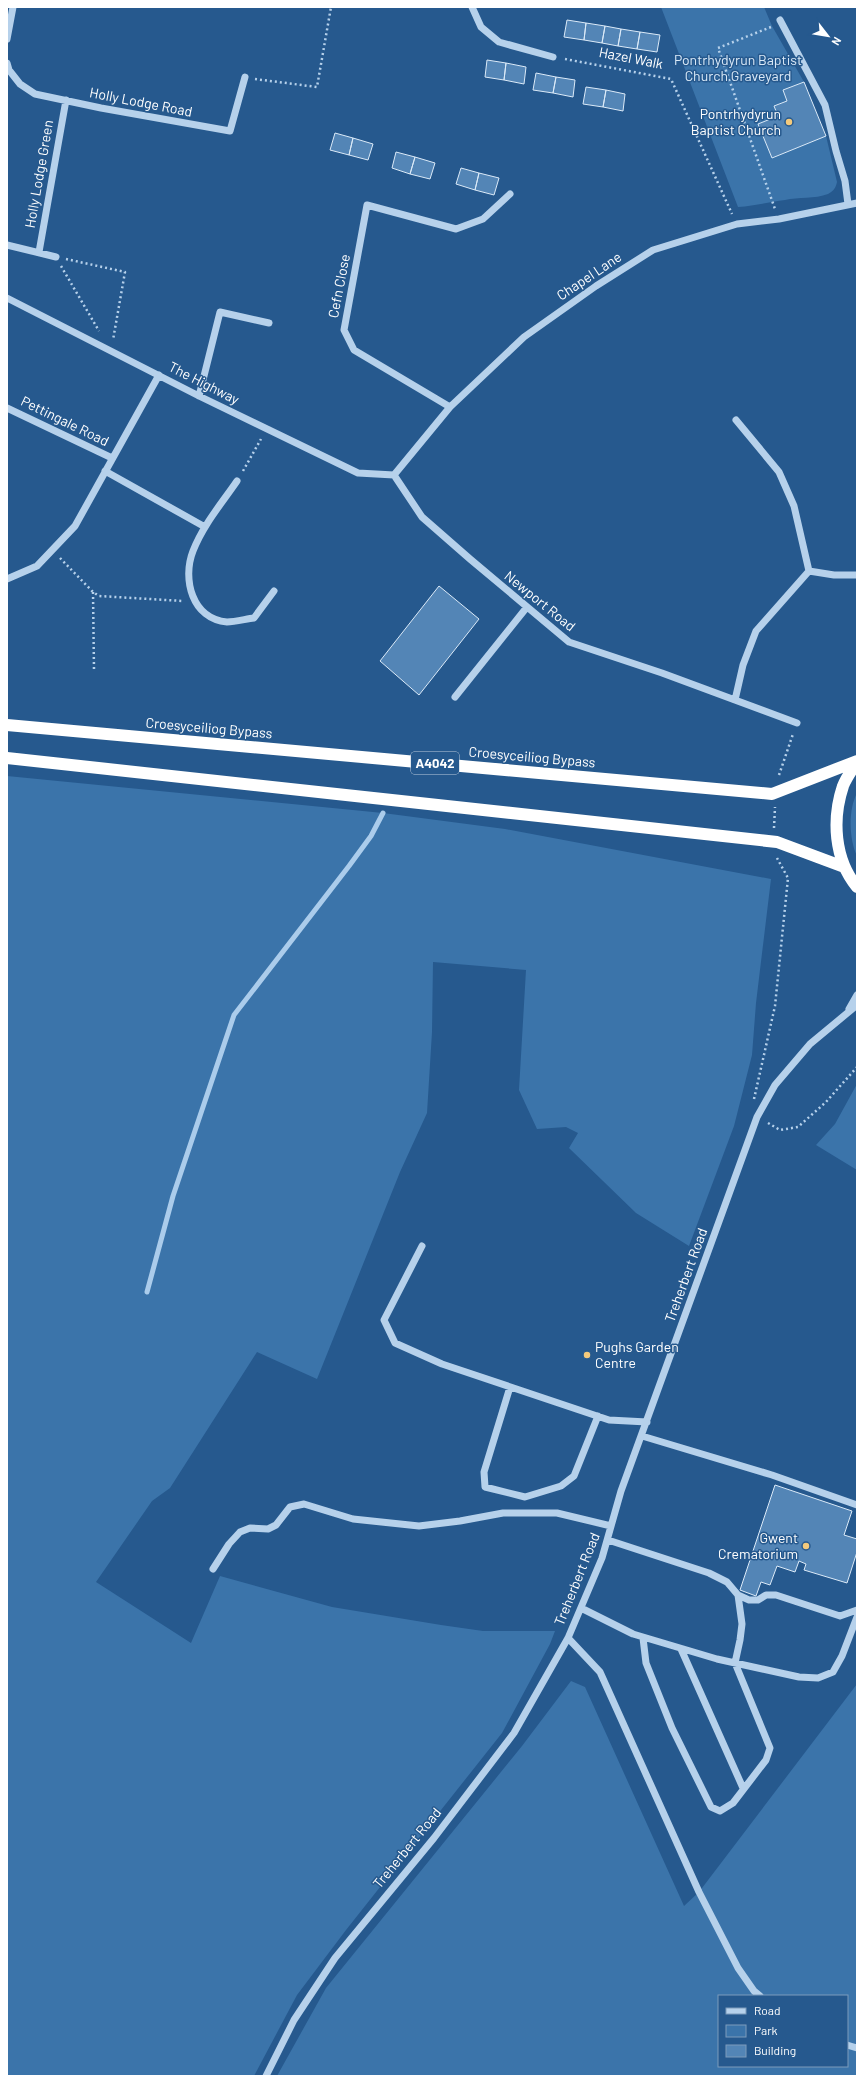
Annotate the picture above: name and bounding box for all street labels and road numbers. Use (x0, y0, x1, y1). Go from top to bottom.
street label: Hazel Walk (598, 43, 665, 72)
street label: Holly Lodge Road (88, 83, 194, 120)
street label: Holly Lodge Green (21, 118, 56, 229)
street label: Chapel Lane (553, 248, 624, 303)
street label: Cefn Close (324, 253, 353, 319)
street label: The Highway (166, 358, 243, 408)
street label: Pettingale Road (18, 392, 112, 449)
street label: Newport Road (501, 567, 579, 634)
street label: Croesyceiliog Bypass (145, 713, 273, 742)
street label: Croesyceiliog Bypass (468, 742, 596, 771)
road number: A4042 (411, 752, 459, 774)
street label: Treherbert Road (661, 1225, 710, 1324)
street label: Treherbert Road (550, 1530, 603, 1628)
street label: Treherbert Road (369, 1804, 444, 1891)

